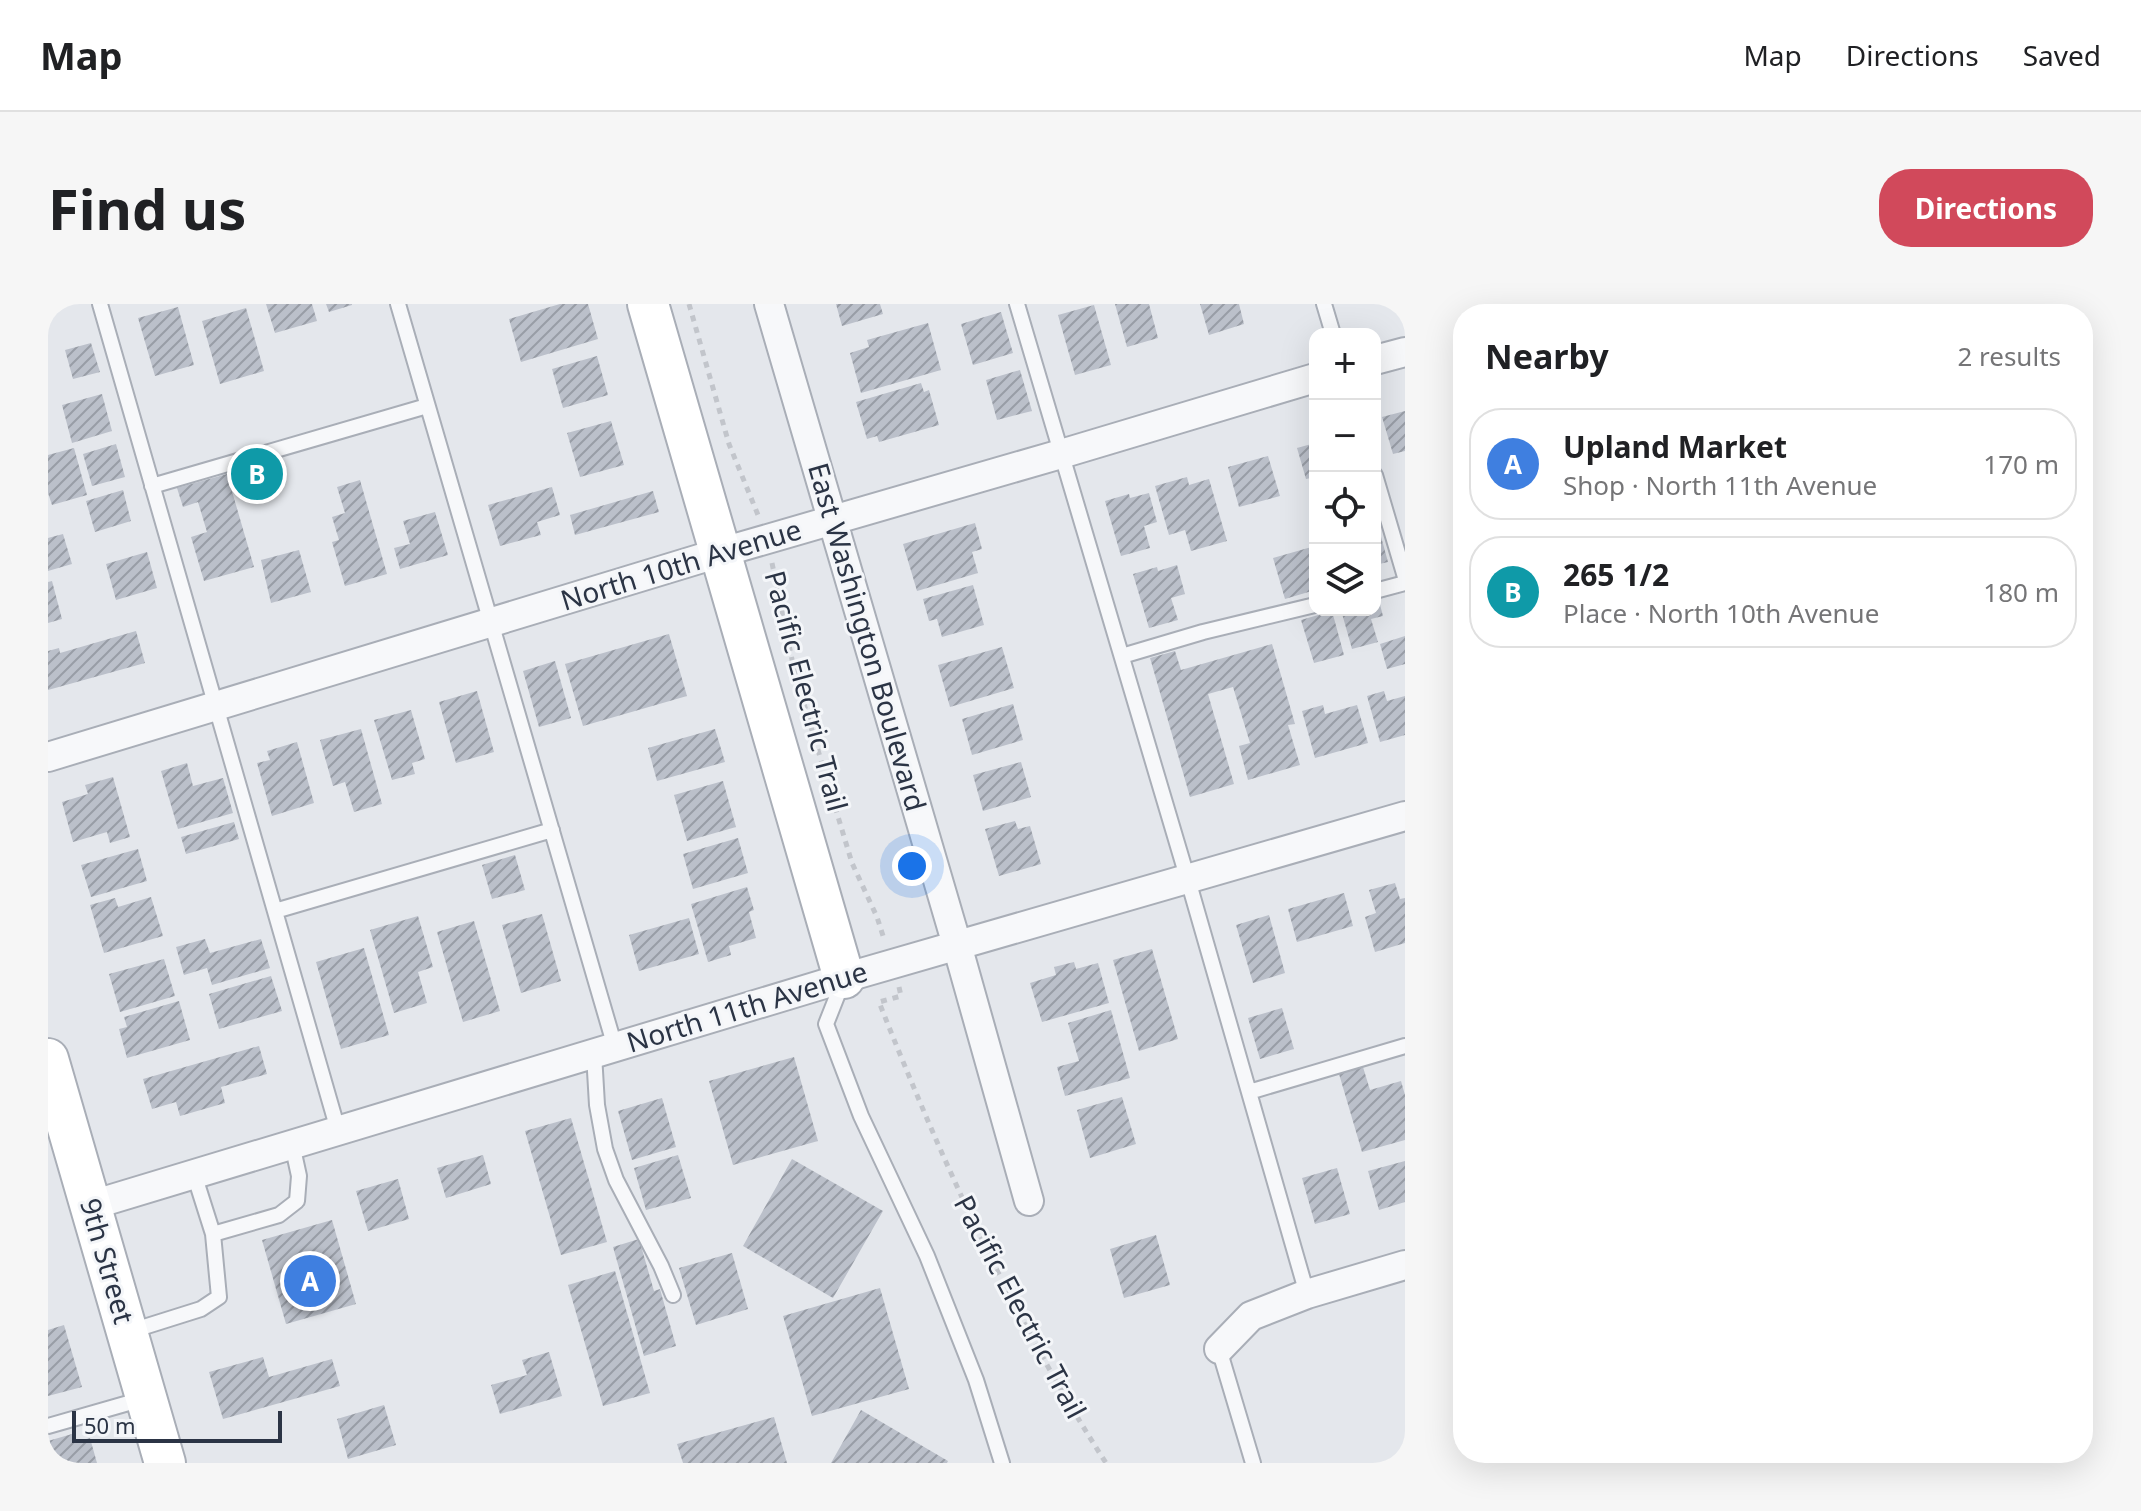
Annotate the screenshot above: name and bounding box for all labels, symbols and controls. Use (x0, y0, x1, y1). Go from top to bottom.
text: Map (40, 29, 123, 81)
text: Map (1743, 36, 1802, 74)
text: Directions (1846, 36, 1979, 74)
text: Saved (2023, 36, 2101, 74)
button: Directions (1879, 169, 2093, 247)
text: Find us (48, 170, 246, 246)
map controls (1309, 328, 1381, 616)
button: + (1309, 328, 1381, 400)
text: Nearby (1485, 333, 1609, 379)
text: 2 results (1957, 338, 2061, 374)
button: − (1309, 400, 1381, 472)
text: Upland Market (1563, 426, 1787, 467)
pin: B (231, 444, 283, 504)
text: A (1504, 446, 1522, 482)
text: 170 m (1983, 446, 2059, 482)
street label: East Washington Boulevard (800, 458, 936, 815)
text: Shop · North 11th Avenue (1563, 467, 1877, 503)
button: locate (1309, 472, 1381, 544)
street label: North 10th Avenue (556, 509, 806, 619)
button: layers (1309, 544, 1381, 616)
text: 265 1/2 (1563, 554, 1669, 595)
street label: Pacific Electric Trail (757, 566, 857, 815)
text: B (1504, 574, 1522, 610)
text: 180 m (1983, 574, 2059, 610)
text: Place · North 10th Avenue (1563, 595, 1879, 631)
your location (892, 846, 932, 886)
street label: North 11th Avenue (622, 951, 872, 1061)
street label: Pacific Electric Trail (946, 1188, 1096, 1425)
street label: 9th Street (72, 1194, 144, 1328)
pin: A (284, 1251, 336, 1311)
scale bar (72, 1407, 282, 1443)
text: 50 m (84, 1410, 135, 1440)

